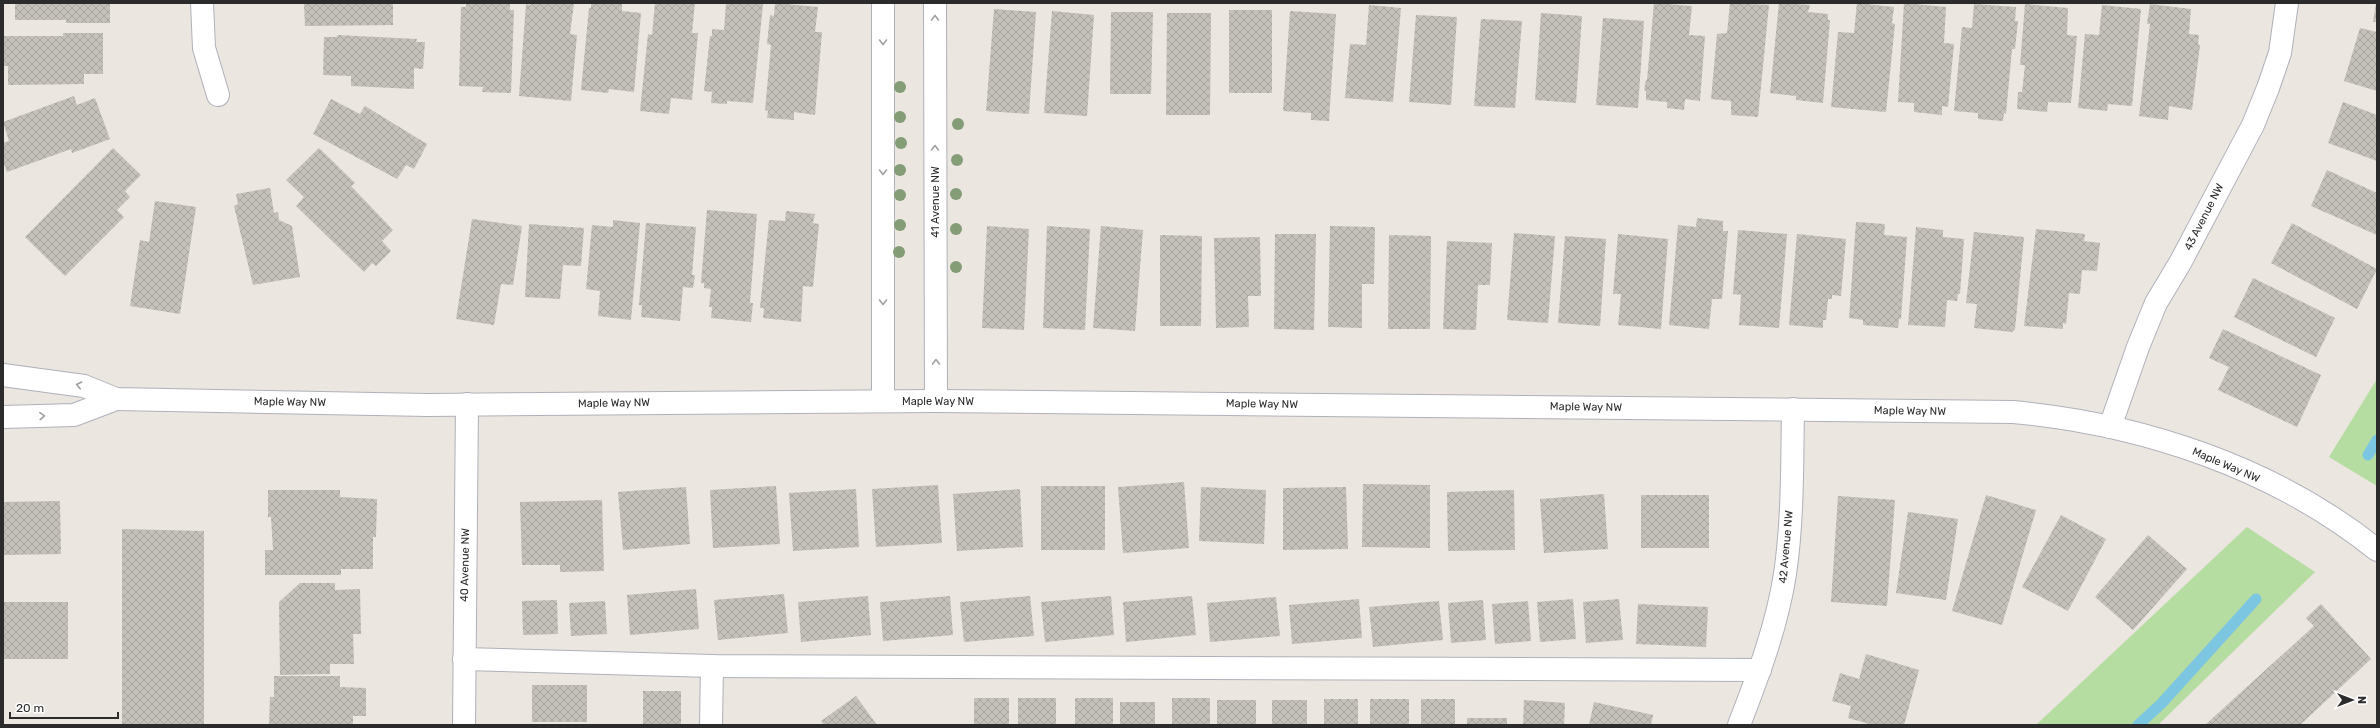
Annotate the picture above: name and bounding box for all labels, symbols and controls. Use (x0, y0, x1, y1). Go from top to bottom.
one-way arrow (931, 15, 939, 21)
one-way arrow (879, 39, 887, 45)
one-way arrow (931, 145, 939, 151)
street label: 41 Avenue NW (929, 166, 942, 238)
one-way arrow (879, 169, 887, 175)
street label: 43 Avenue NW (2182, 181, 2227, 253)
one-way arrow (879, 299, 887, 305)
one-way arrow (932, 359, 940, 365)
one-way arrow (76, 382, 83, 390)
street label: Maple Way NW (254, 395, 326, 409)
street label: Maple Way NW (902, 395, 974, 408)
street label: Maple Way NW (578, 396, 650, 410)
street label: Maple Way NW (1226, 397, 1298, 411)
street label: Maple Way NW (1550, 400, 1622, 414)
street label: Maple Way NW (1874, 404, 1946, 418)
one-way arrow (39, 412, 45, 420)
street label: Maple Way NW (2190, 445, 2262, 485)
street label: 42 Avenue NW (1776, 510, 1796, 584)
street label: 40 Avenue NW (458, 528, 472, 602)
north arrow (2332, 680, 2372, 720)
scale bar (10, 694, 118, 720)
text: N (2355, 696, 2368, 704)
text: 20 m (16, 701, 44, 715)

